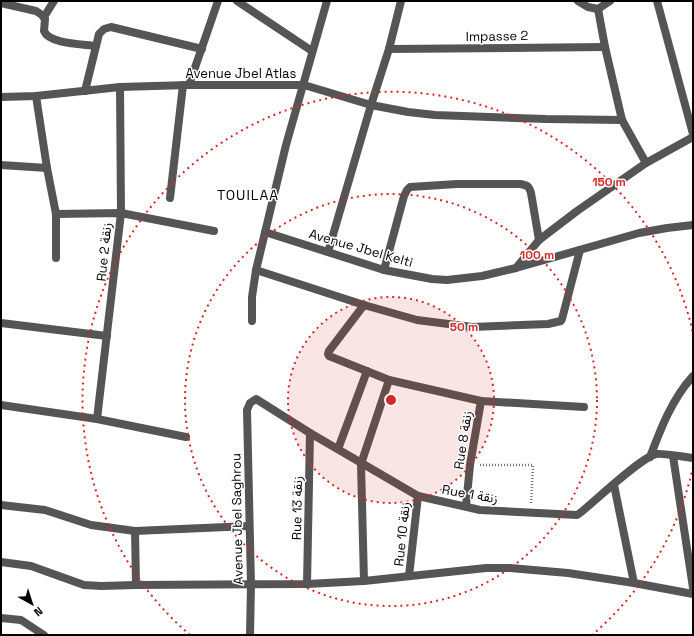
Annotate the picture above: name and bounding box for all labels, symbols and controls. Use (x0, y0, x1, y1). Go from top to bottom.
street label: Impasse 2 (465, 27, 529, 45)
street label: Avenue Jbel Atlas (186, 65, 297, 82)
text: 150 m (592, 174, 626, 190)
district label: TOUILAA (217, 186, 279, 204)
street label: Rue 2 زنقة (92, 222, 116, 282)
street label: Avenue Jbel Kelti (307, 225, 415, 271)
text: 100 m (520, 247, 554, 263)
text: 50 m (450, 319, 478, 335)
centre of rings (384, 393, 398, 407)
street label: Rue 8 زنقة (450, 409, 476, 471)
street label: Avenue Jbel Saghrou (227, 453, 247, 585)
street label: Rue 13 زنقة (288, 476, 306, 540)
street label: Rue 1 زنقة (441, 481, 499, 507)
street label: Rue 10 زنقة (390, 501, 414, 567)
north arrow (12, 584, 52, 624)
text: N (31, 604, 46, 620)

